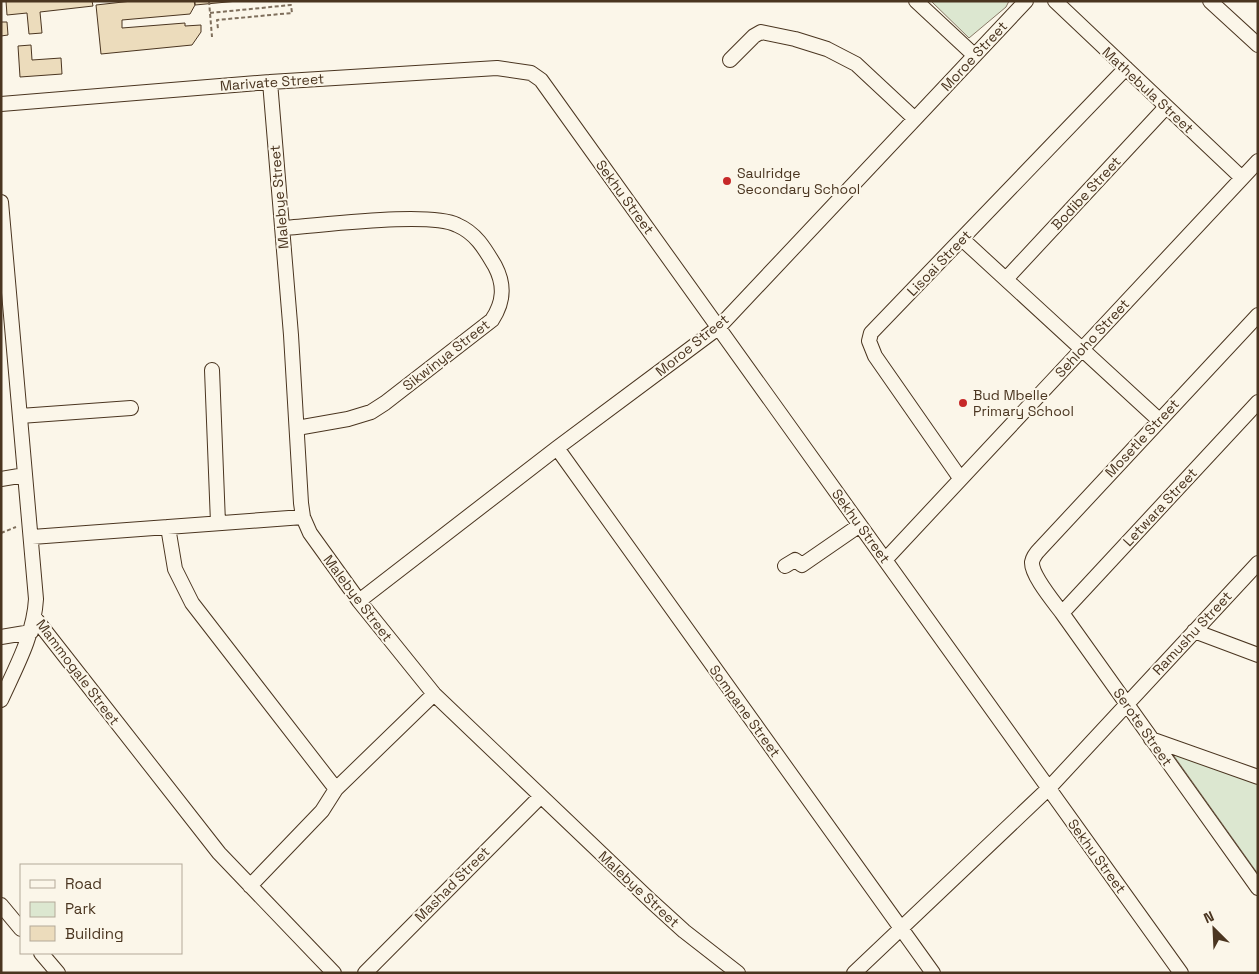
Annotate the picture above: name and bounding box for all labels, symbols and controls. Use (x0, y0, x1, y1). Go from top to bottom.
street label: Moroe Street (937, 17, 1011, 95)
street label: Mathebula Street (1099, 43, 1197, 137)
street label: Marivate Street (219, 69, 325, 95)
street label: Malebye Street (265, 144, 293, 250)
street label: Bodibe Street (1047, 152, 1125, 234)
street label: Sekhu Street (592, 156, 658, 238)
place label: Saulridge Secondary School (737, 164, 860, 198)
marker: Saulridge Secondary School (721, 175, 733, 187)
street label: Lisoai Street (903, 226, 975, 300)
street label: Sehloho Street (1051, 295, 1133, 381)
street label: Moroe Street (652, 310, 732, 380)
street label: Sikwinya Street (399, 315, 493, 395)
place label: Bud Mbelle Primary School (973, 386, 1074, 420)
street label: Mosetle Street (1101, 395, 1183, 481)
marker: Bud Mbelle Primary School (957, 397, 969, 409)
street label: Letwara Street (1119, 464, 1201, 550)
street label: Sekhu Street (828, 485, 894, 567)
street label: Malebye Street (319, 551, 397, 645)
street label: Ramushu Street (1149, 587, 1235, 679)
street label: Mammogale Street (32, 615, 124, 729)
street label: Sompane Street (706, 661, 784, 761)
street label: Serote Street (1109, 685, 1177, 769)
street label: Sekhu Street (1064, 815, 1130, 897)
street label: Mashad Street (411, 843, 493, 925)
street label: Malebye Street (595, 847, 683, 931)
legend (20, 864, 182, 954)
text: Road (65, 874, 102, 893)
text: Park (65, 899, 96, 918)
north arrow (1189, 904, 1239, 954)
text: N (1201, 907, 1217, 927)
text: Building (65, 924, 124, 943)

